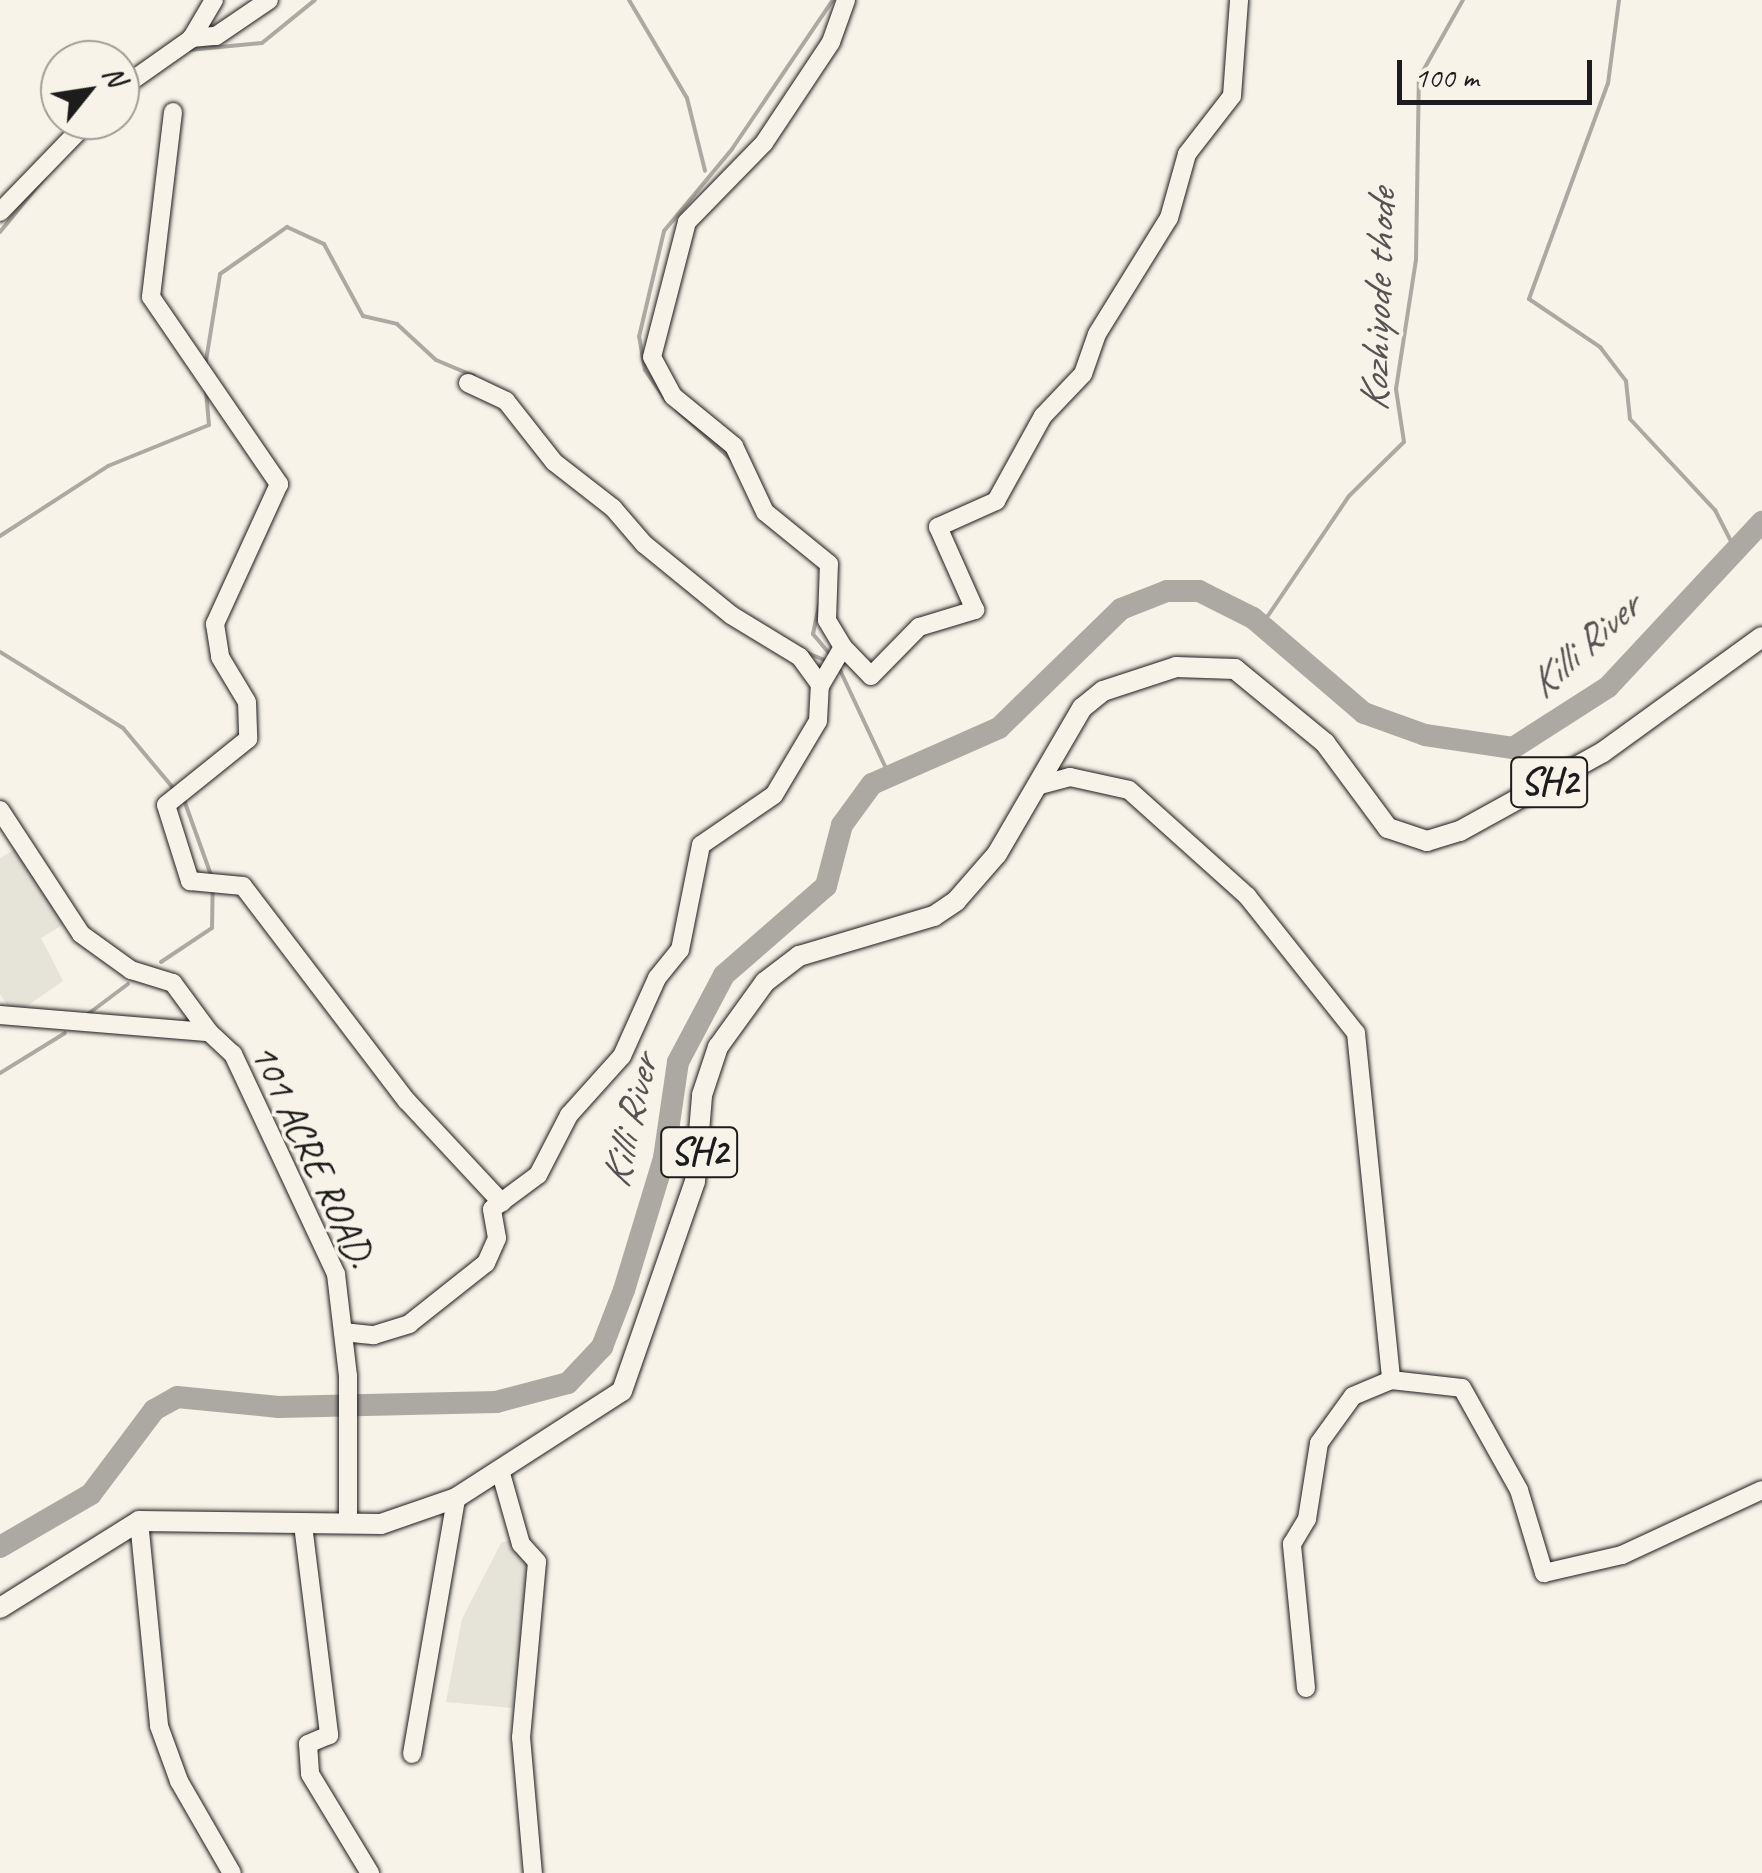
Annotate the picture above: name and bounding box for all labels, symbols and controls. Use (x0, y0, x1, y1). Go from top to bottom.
north arrow (40, 40, 140, 140)
scale bar (1402, 40, 1597, 102)
text: 100 m (1414, 58, 1479, 96)
text: N (95, 59, 134, 92)
water label: Kozhiyode thode (1349, 190, 1407, 412)
water label: Killi River (1517, 582, 1651, 710)
road number: SH2 (1509, 749, 1589, 815)
street label: 101 ACRE ROAD. (240, 1034, 386, 1276)
water label: Killi River (590, 1051, 670, 1193)
road number: SH2 (659, 1119, 739, 1185)

